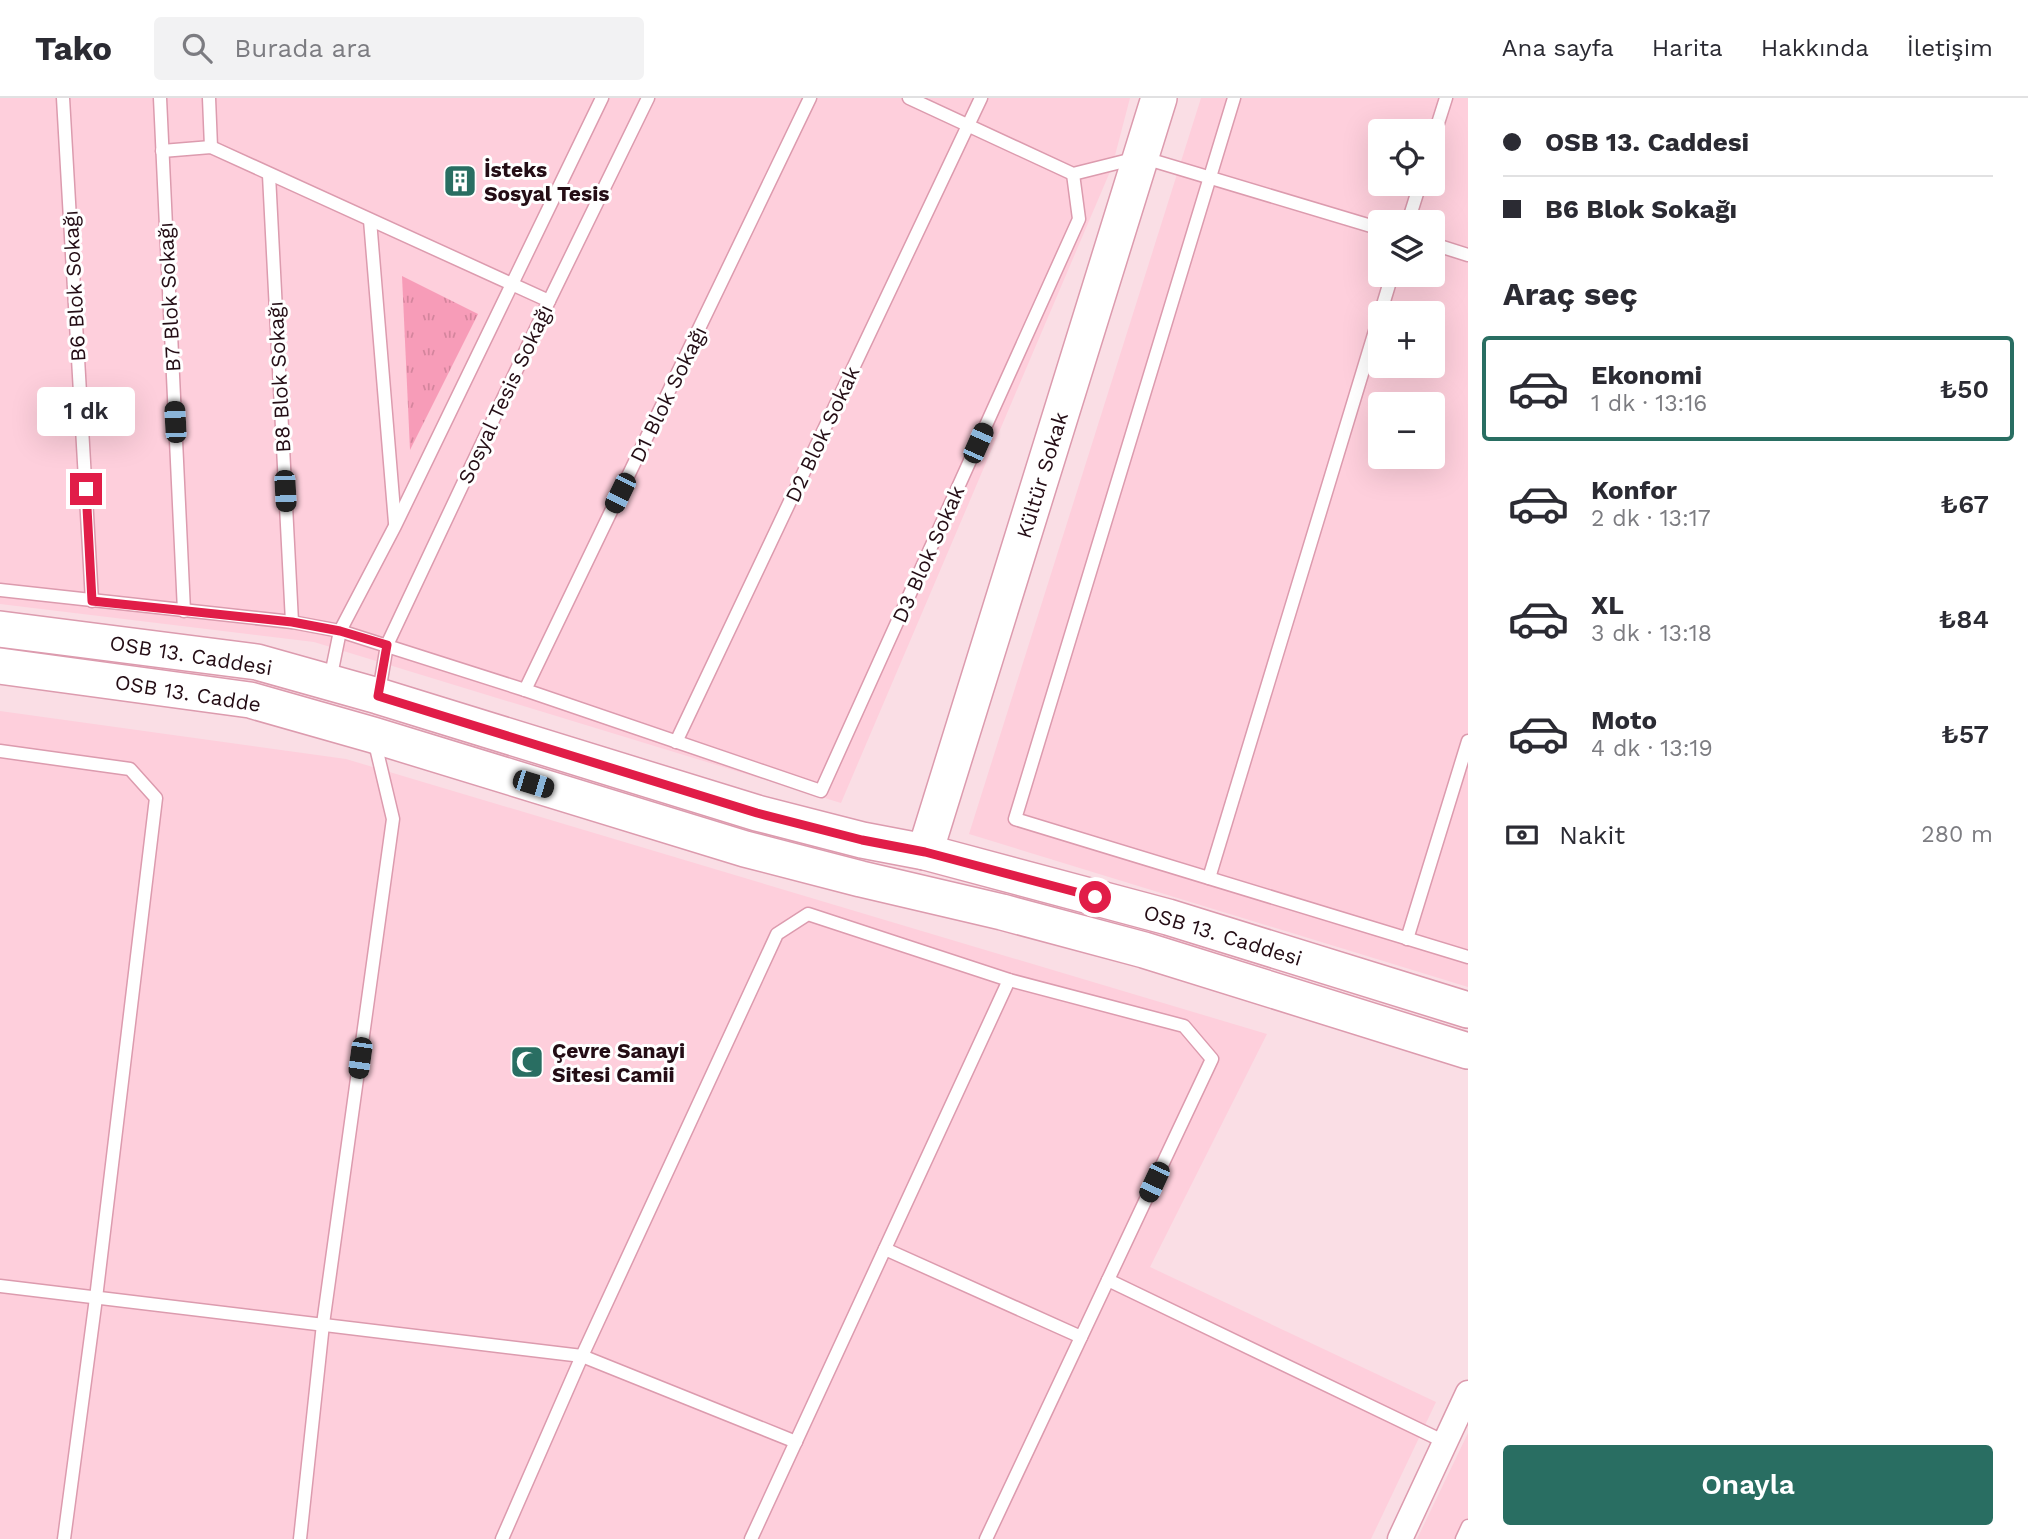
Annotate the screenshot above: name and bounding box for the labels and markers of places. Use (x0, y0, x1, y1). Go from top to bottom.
place label: İsteks Sosyal Tesis (484, 157, 610, 206)
building icon: İsteks Sosyal Tesis (441, 162, 479, 200)
place label: Çevre Sanayi Sitesi Camii (552, 1038, 685, 1087)
mosque icon: Çevre Sanayi Sitesi Camii (508, 1043, 546, 1081)

